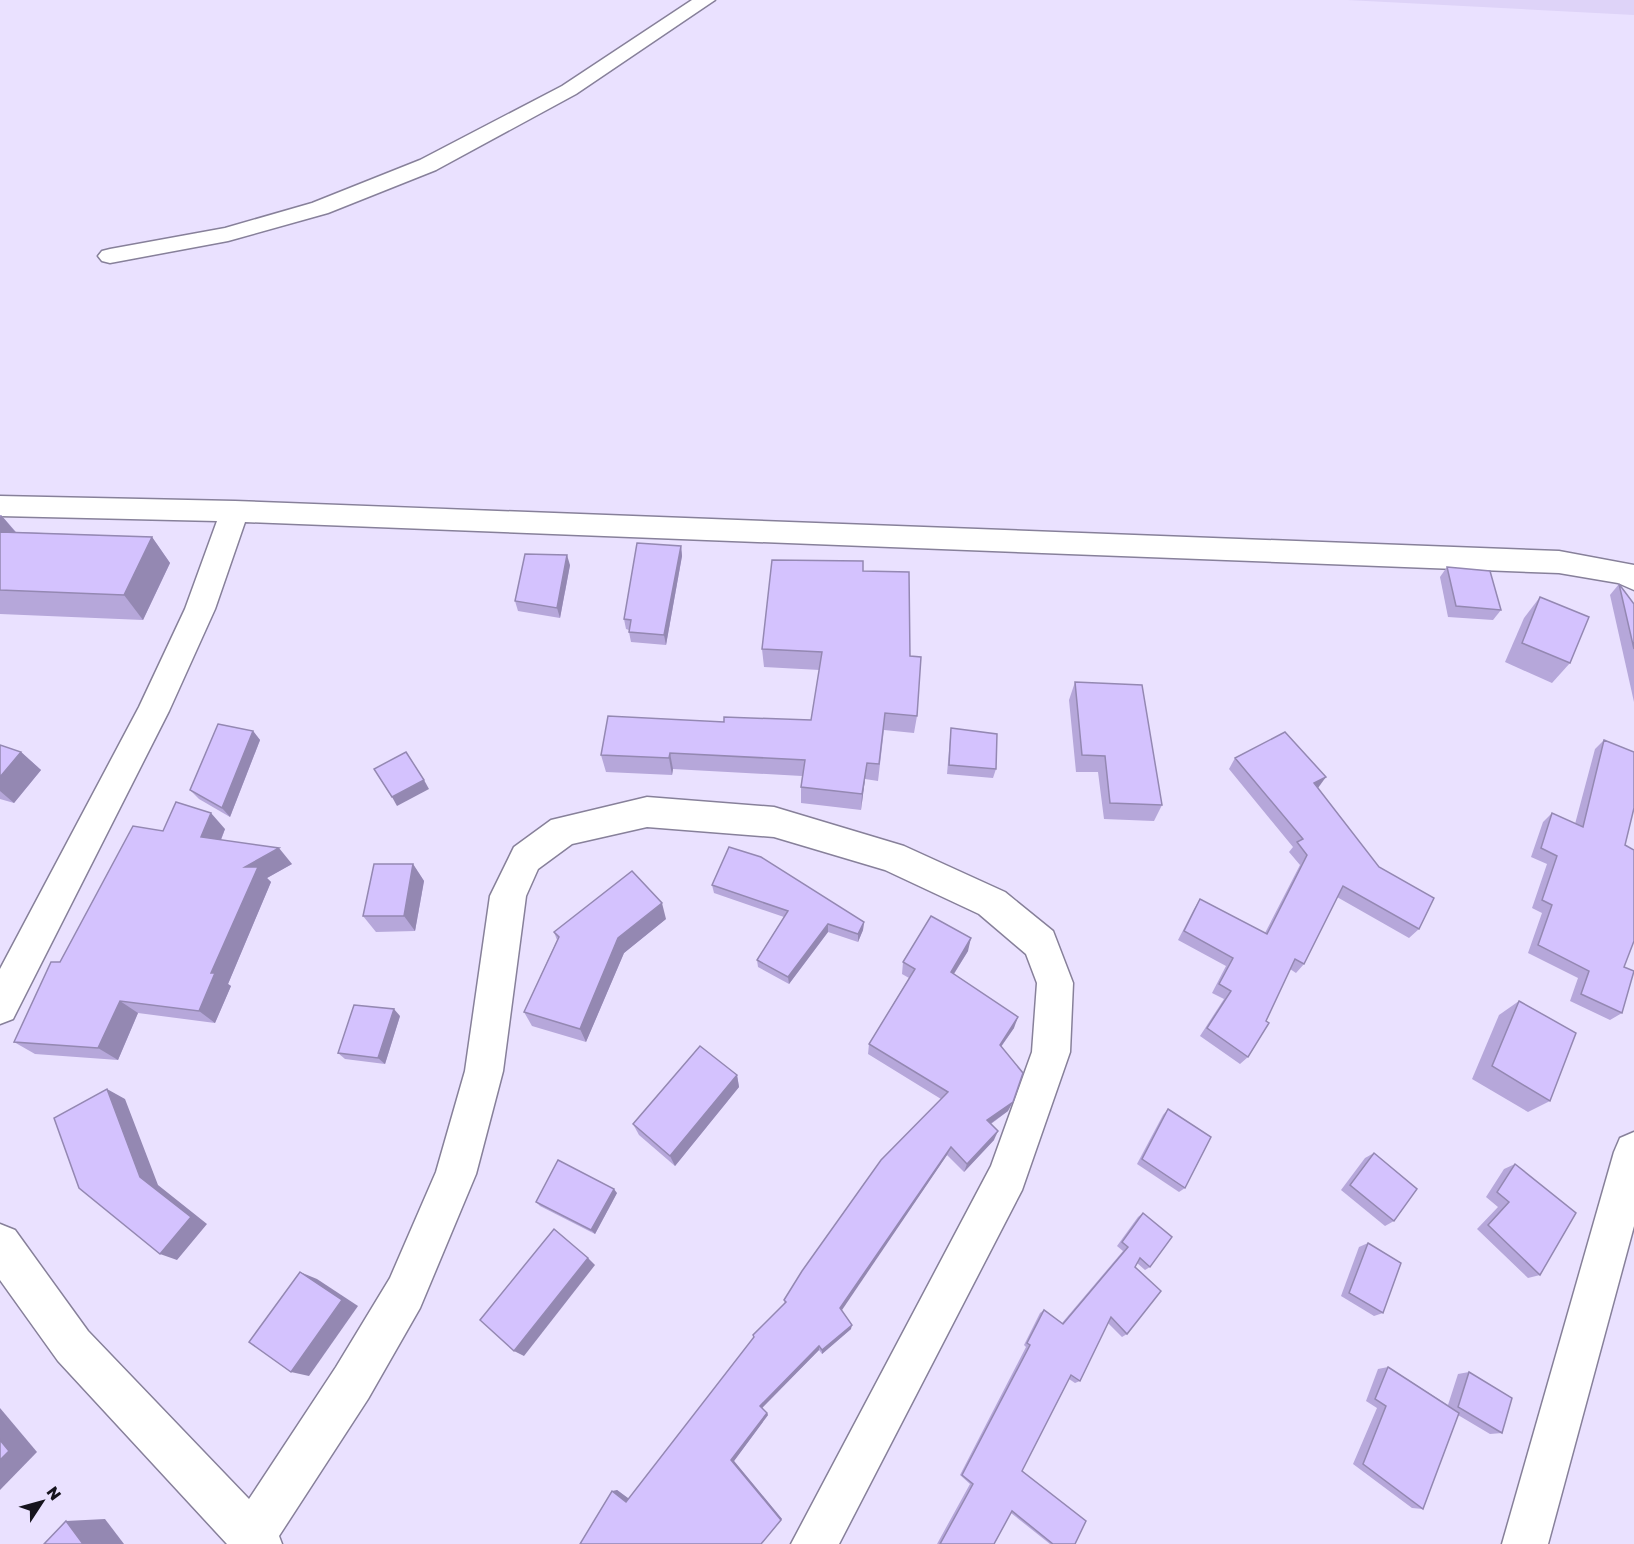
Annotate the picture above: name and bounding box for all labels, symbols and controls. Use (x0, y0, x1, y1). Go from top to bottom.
north arrow (12, 1472, 72, 1532)
text: N (42, 1482, 66, 1504)

